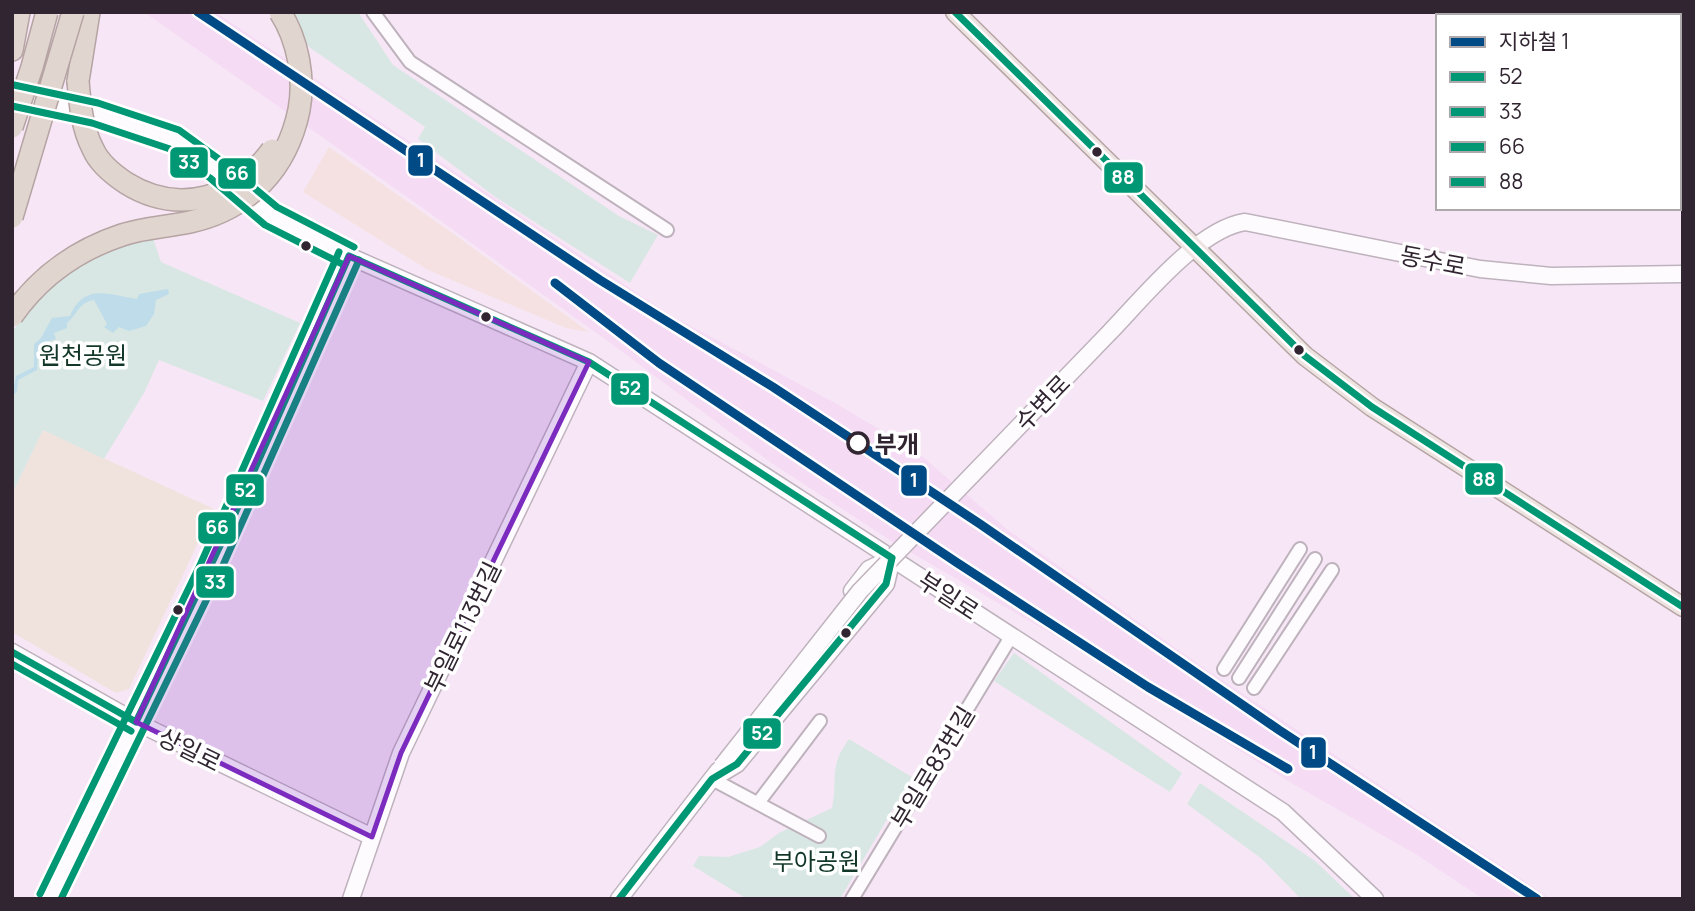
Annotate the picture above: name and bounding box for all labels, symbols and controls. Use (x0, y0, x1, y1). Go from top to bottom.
legend (1436, 14, 1681, 210)
text: 지하철 1 (1499, 27, 1569, 55)
text: 52 (1499, 62, 1523, 90)
text: 33 (1499, 97, 1522, 125)
text: 66 (1499, 132, 1525, 160)
line badge: 1 (407, 144, 434, 177)
unlabelled marker (1090, 145, 1104, 159)
line badge: 33 (169, 146, 209, 179)
text: 1 (417, 147, 425, 173)
text: 33 (178, 149, 200, 175)
line badge: 66 (217, 157, 257, 190)
text: 66 (225, 160, 249, 186)
line badge: 88 (1103, 161, 1144, 194)
text: 88 (1111, 164, 1135, 190)
text: 88 (1499, 167, 1523, 195)
street label: 동수로 (1397, 237, 1469, 283)
unlabelled marker (299, 239, 313, 253)
unlabelled marker (479, 310, 493, 324)
park label: 원천공원 (39, 338, 127, 371)
unlabelled marker (1292, 343, 1306, 357)
street label: 수변로 (1007, 367, 1077, 437)
line badge: 52 (610, 372, 650, 406)
text: 52 (619, 375, 641, 401)
place label: 부개 (875, 427, 919, 460)
marker: 부개 (847, 432, 869, 454)
line badge: 88 (1464, 462, 1504, 496)
line badge: 1 (900, 464, 928, 497)
text: 88 (1472, 466, 1496, 492)
text: 1 (910, 467, 918, 493)
line badge: 52 (225, 473, 265, 507)
text: 52 (234, 477, 256, 503)
line badge: 66 (197, 511, 237, 545)
text: 66 (205, 514, 229, 540)
street label: 부일로113번길 (416, 556, 508, 698)
street label: 부일로 (912, 563, 986, 627)
line badge: 33 (195, 565, 235, 599)
text: 33 (204, 569, 226, 595)
unlabelled marker (171, 603, 185, 617)
unlabelled marker (839, 626, 853, 640)
street label: 부일로83번길 (882, 700, 982, 834)
line badge: 52 (742, 717, 782, 750)
street label: 상일로 (153, 720, 227, 778)
text: 52 (751, 720, 773, 746)
line badge: 1 (1300, 736, 1327, 769)
text: 1 (1309, 739, 1317, 765)
park label: 부아공원 (772, 844, 860, 877)

